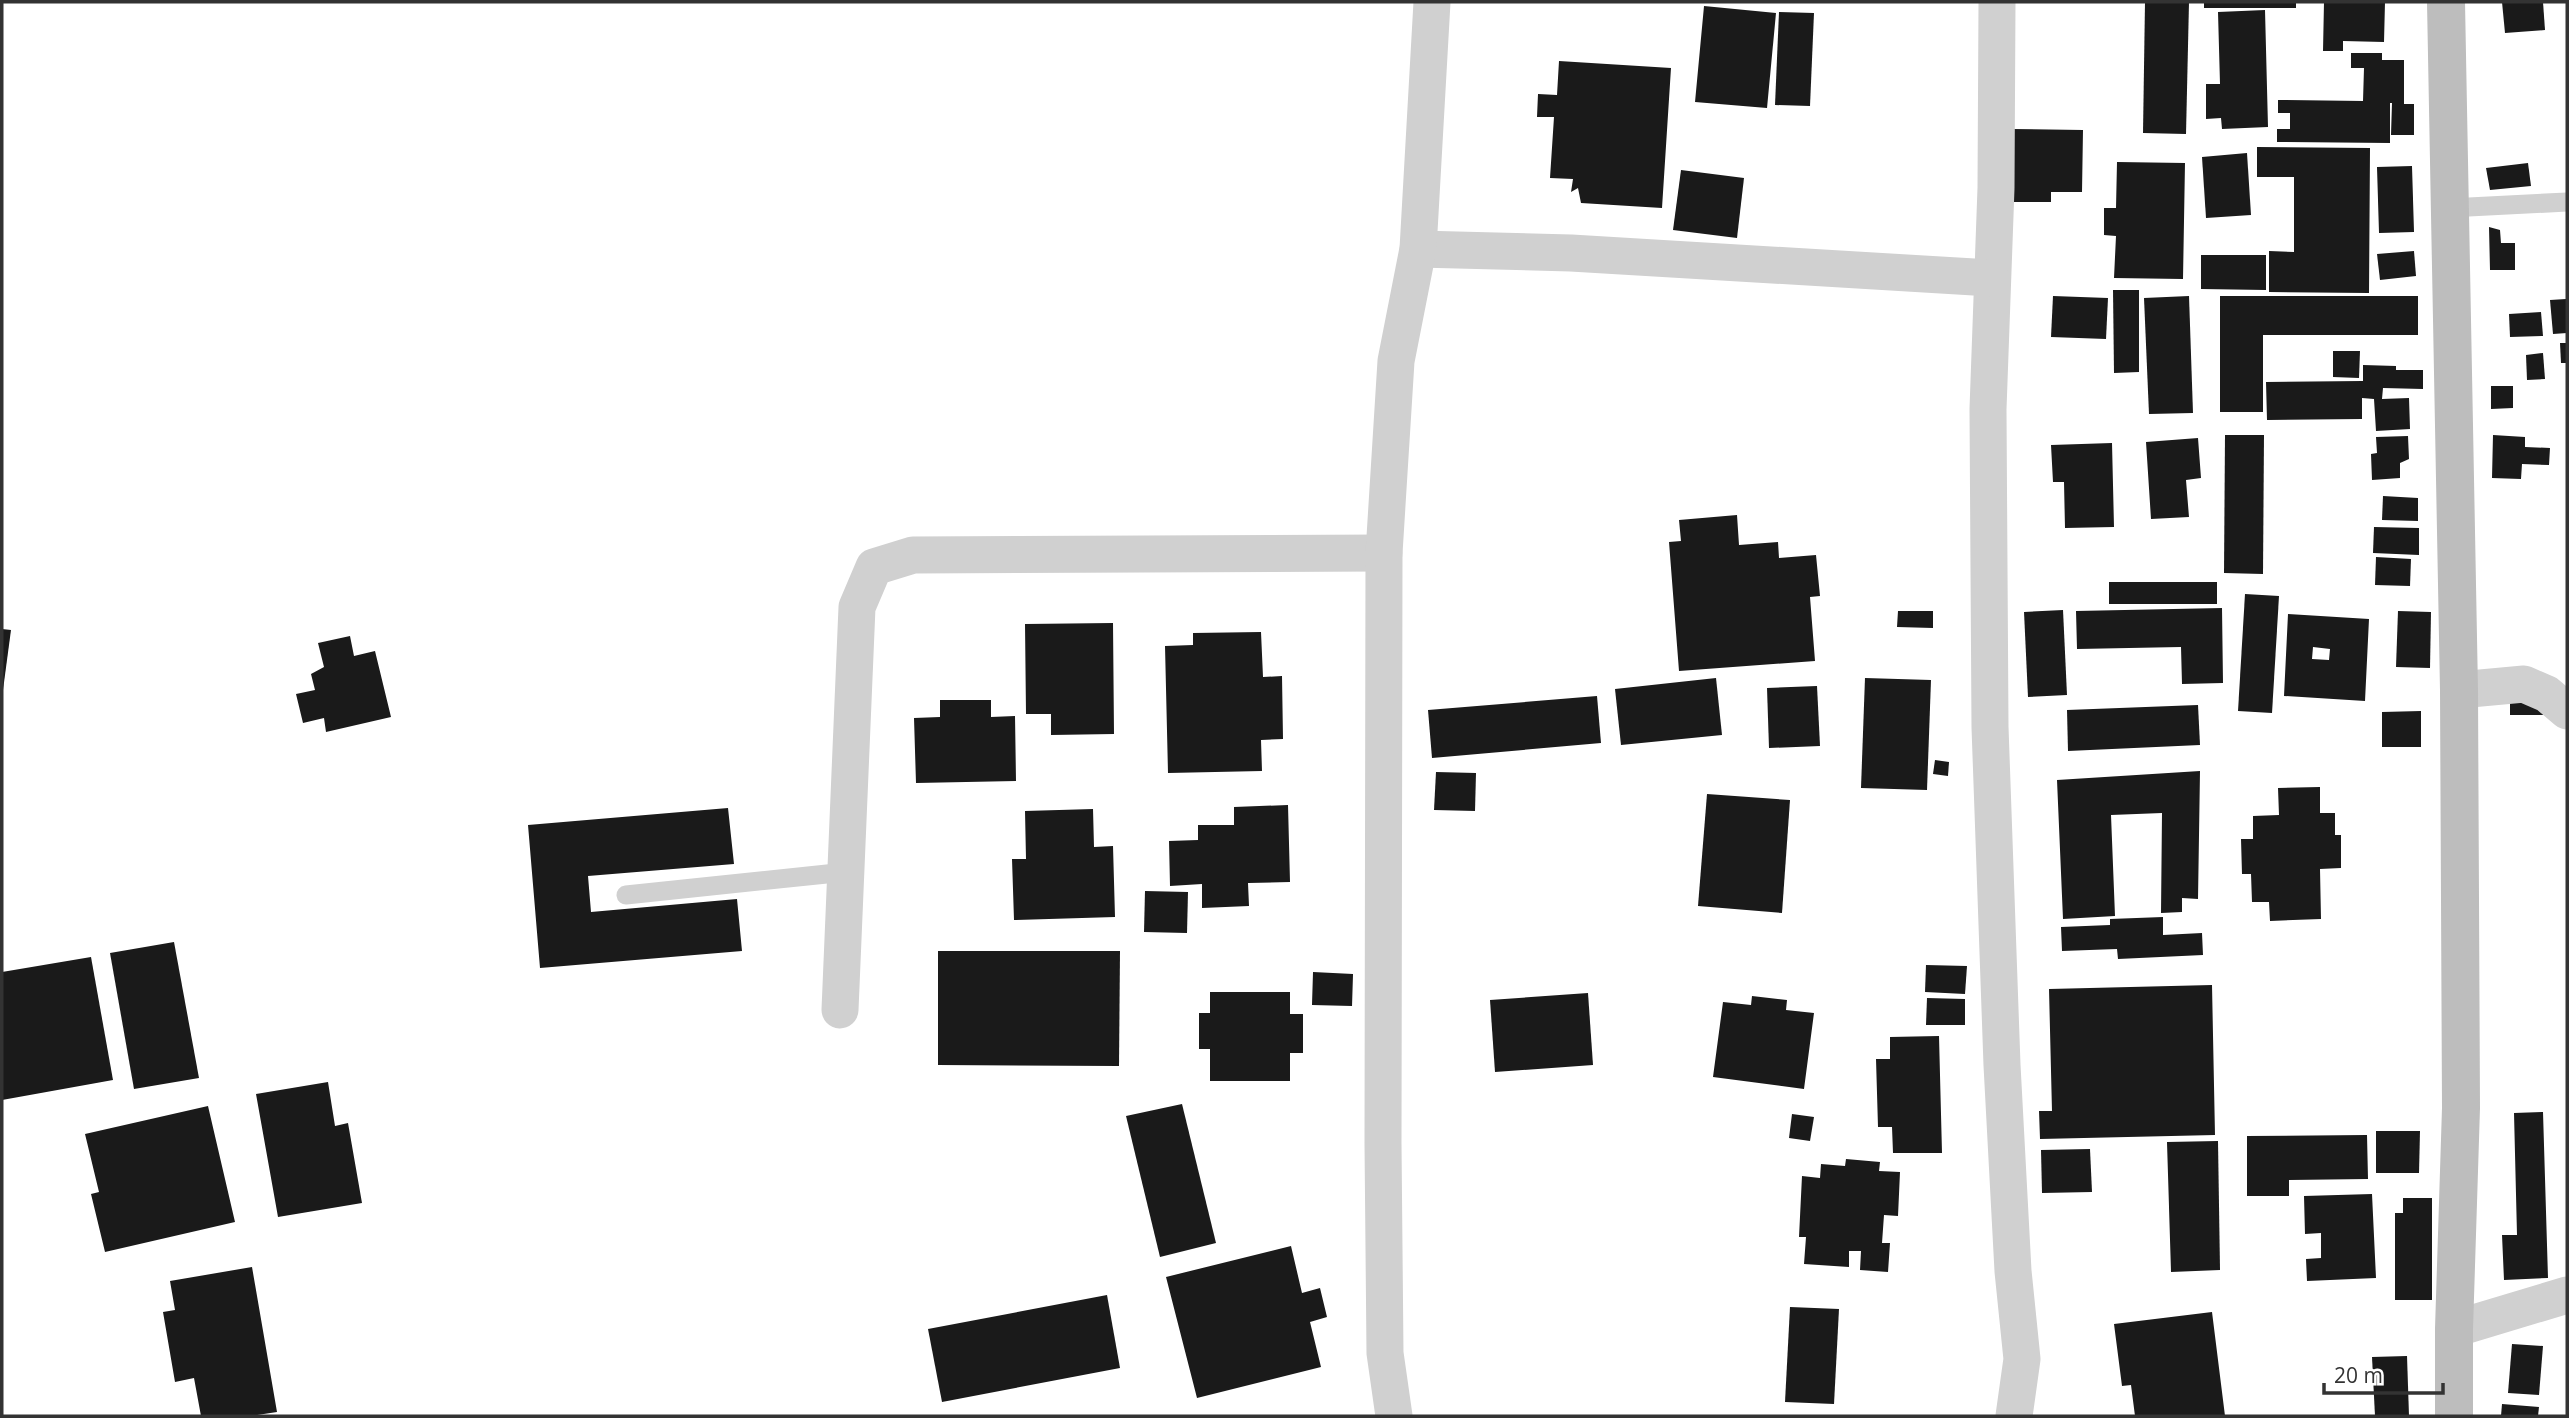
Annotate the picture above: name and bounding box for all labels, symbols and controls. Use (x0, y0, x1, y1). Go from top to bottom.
scale bar (2324, 1352, 2443, 1396)
text: 20 m (2334, 1361, 2383, 1389)

